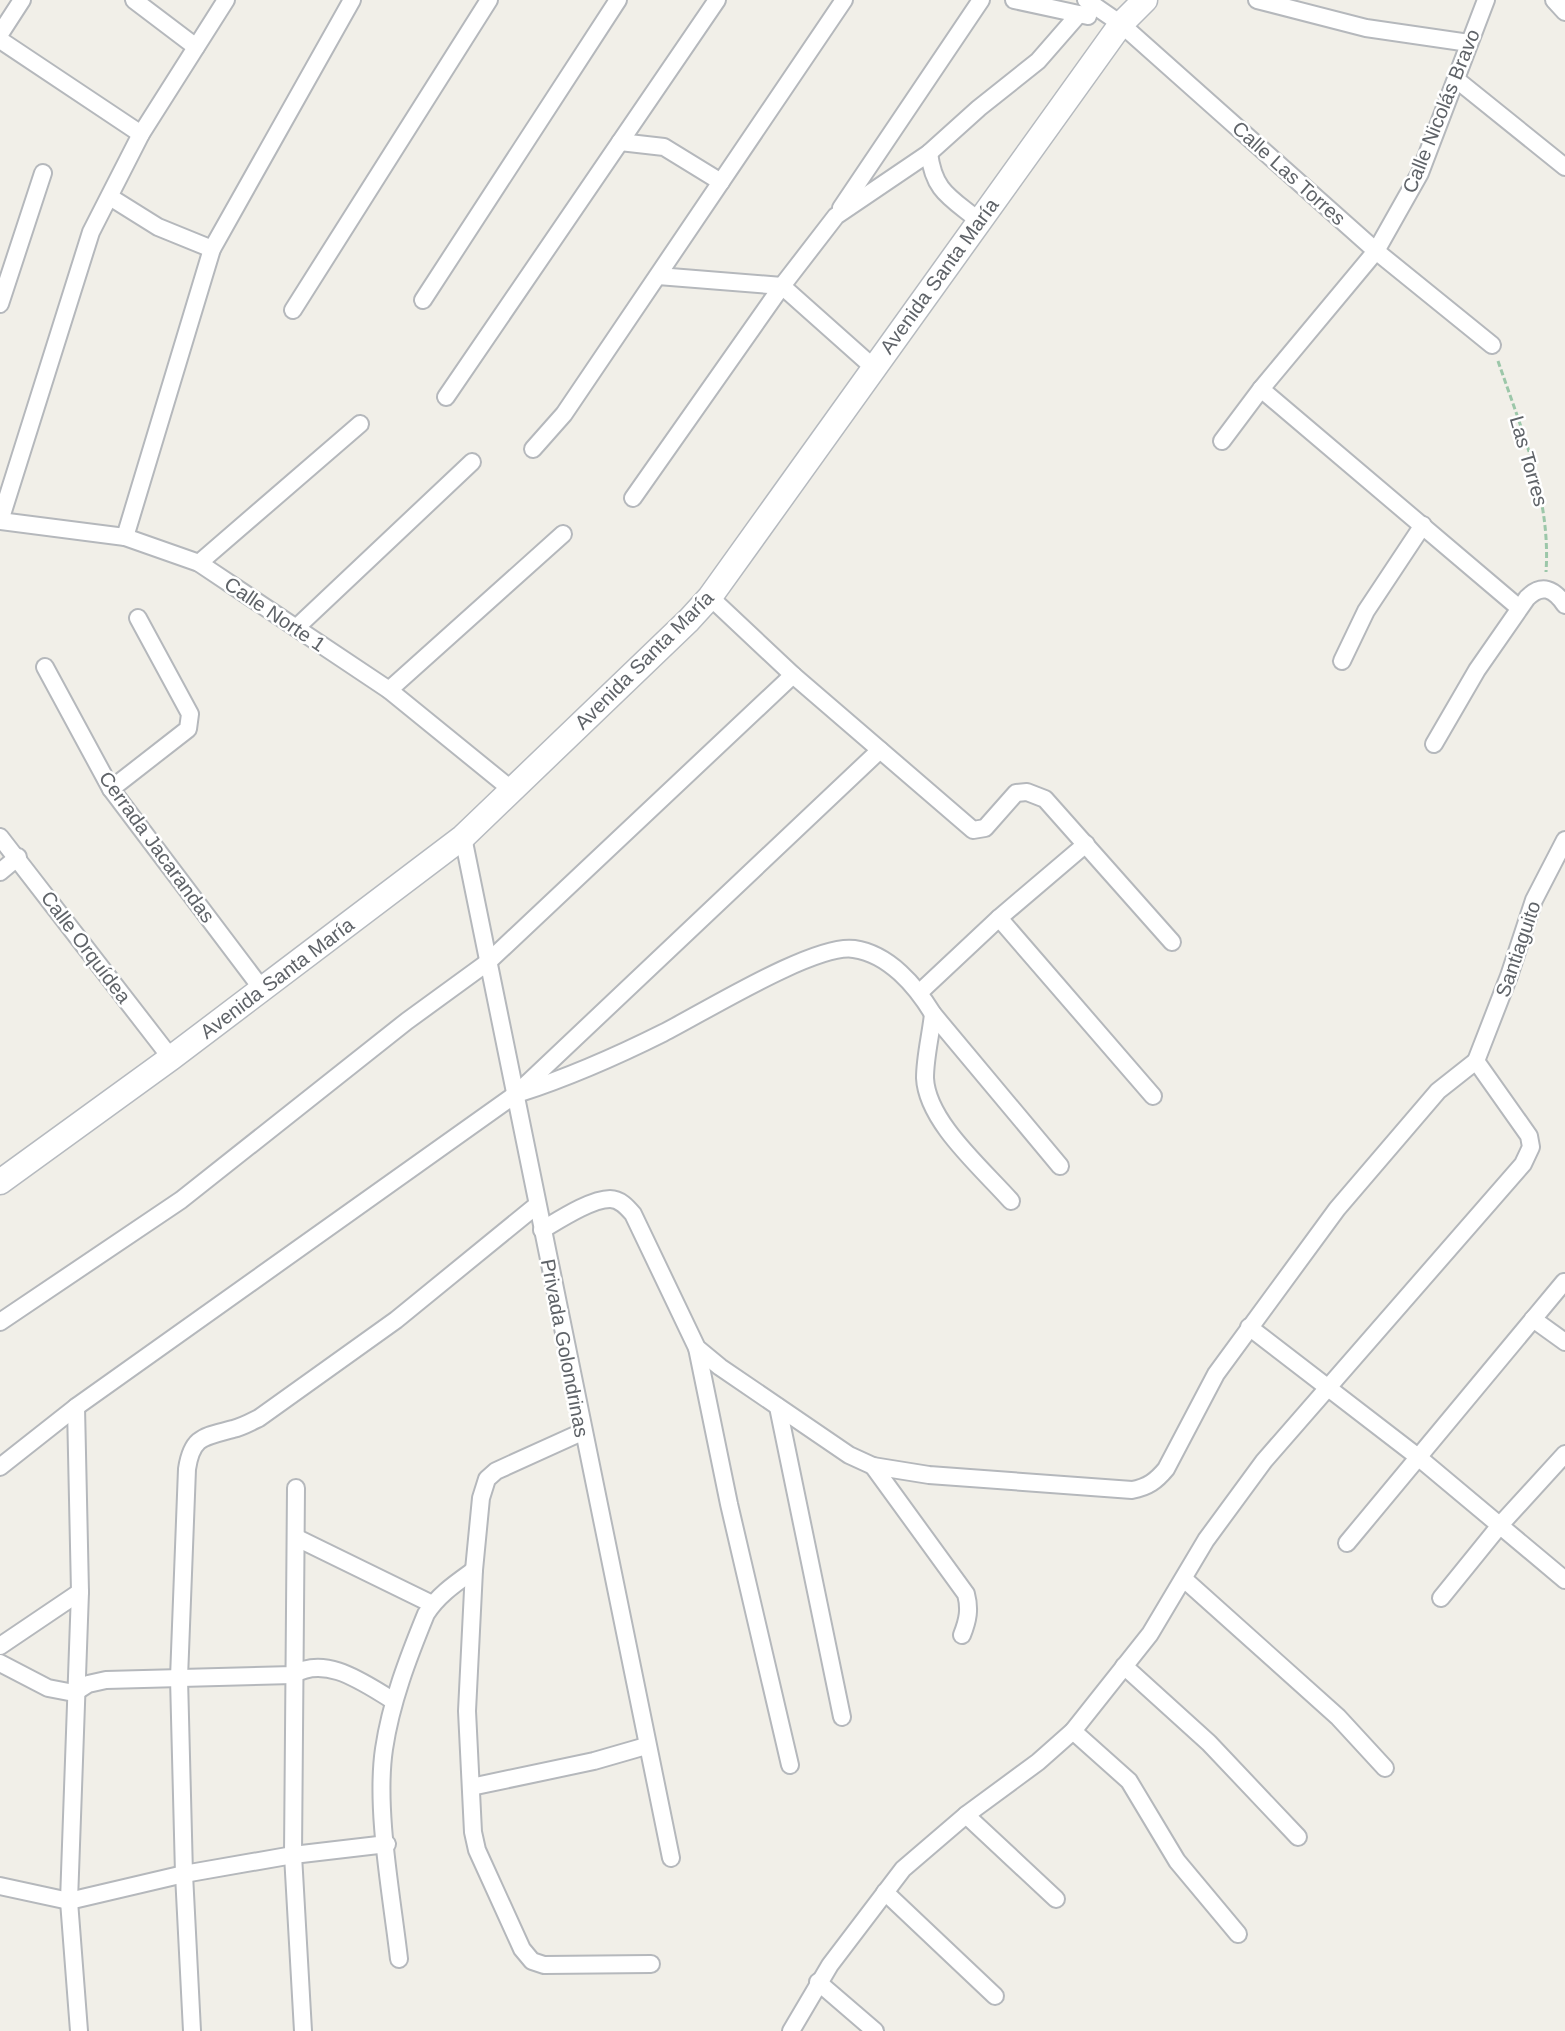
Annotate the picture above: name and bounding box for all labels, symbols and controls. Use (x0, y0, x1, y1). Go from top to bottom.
street label: Calle Nicolás Bravo (1398, 26, 1484, 196)
street label: Calle Las Torres (1228, 117, 1350, 229)
street label: Avenida Santa María (875, 193, 1003, 358)
street label: Las Torres (1506, 413, 1552, 509)
street label: Calle Norte 1 (220, 572, 330, 656)
street label: Avenida Santa María (570, 586, 718, 734)
street label: Cerrada Jacarandas (95, 767, 219, 927)
street label: Calle Orquídea (37, 887, 136, 1008)
street label: Santiaguito (1491, 898, 1545, 1000)
street label: Avenida Santa María (196, 913, 359, 1043)
street label: Privada Golondrinas (537, 1257, 593, 1439)

